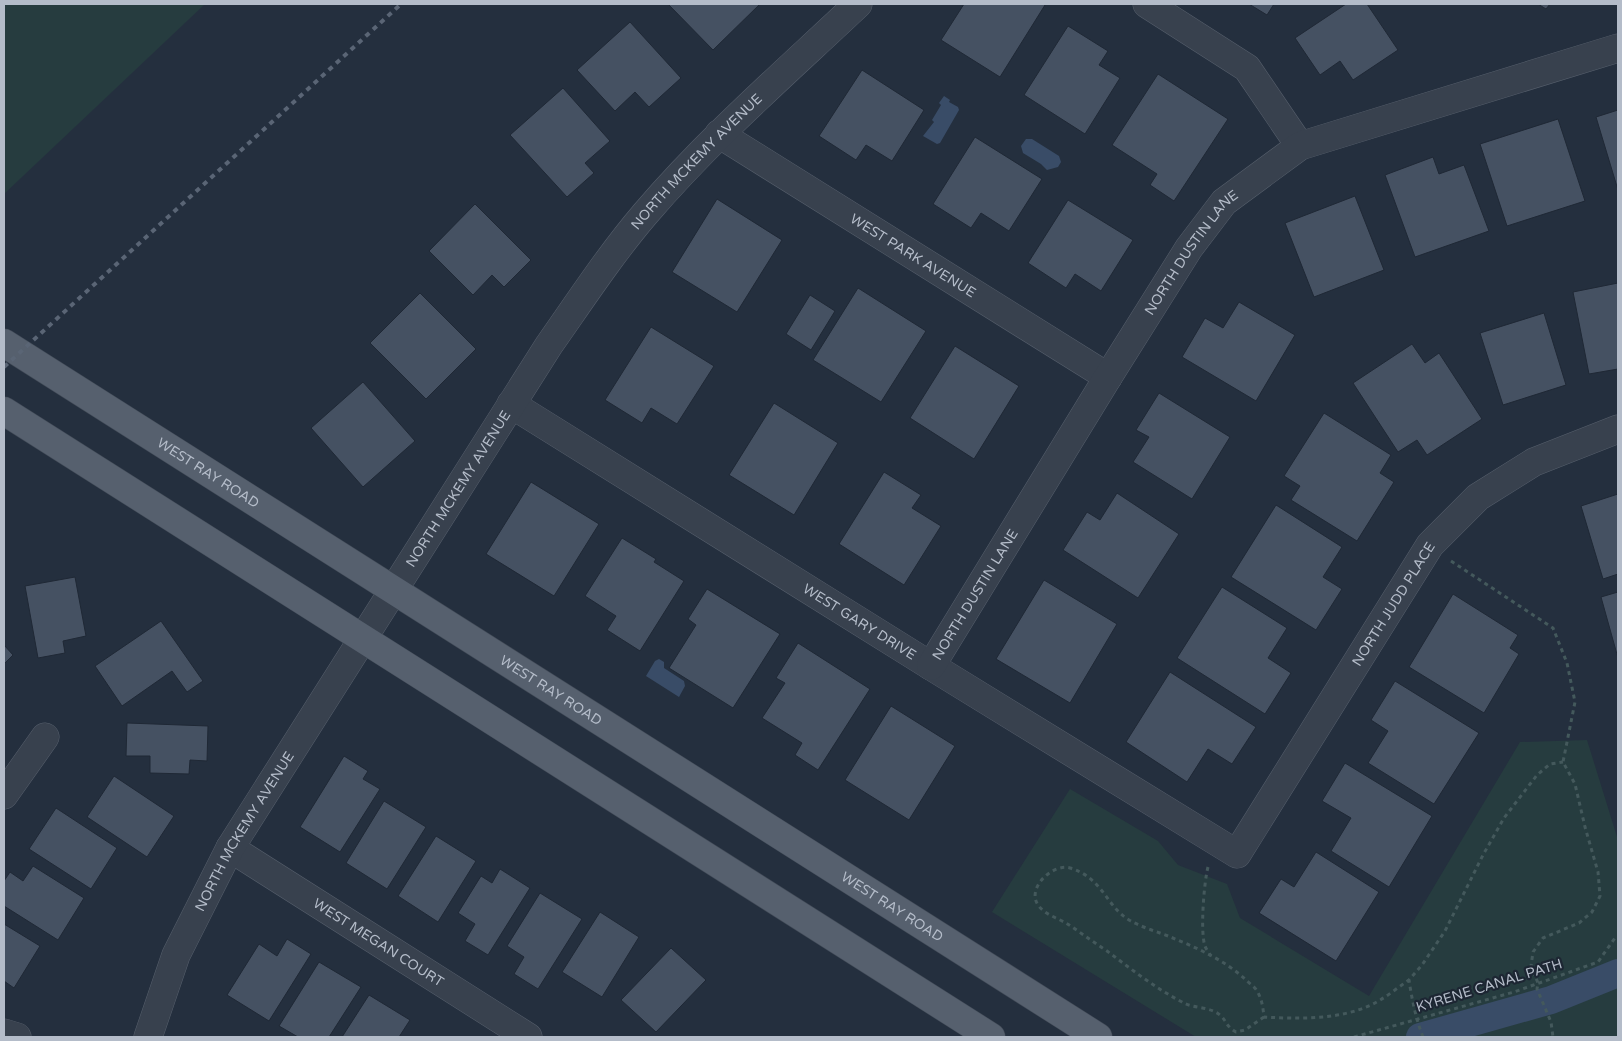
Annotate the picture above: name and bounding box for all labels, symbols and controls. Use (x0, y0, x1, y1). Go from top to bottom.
street label: NORTH MCKEMY AVENUE (627, 90, 766, 233)
street label: NORTH DUSTIN LANE (1141, 187, 1242, 318)
street label: WEST PARK AVENUE (847, 210, 979, 301)
street label: NORTH MCKEMY AVENUE (402, 407, 514, 570)
street label: WEST RAY ROAD (154, 434, 262, 512)
street label: NORTH DUSTIN LANE (929, 526, 1022, 663)
street label: NORTH JUDD PLACE (1348, 539, 1439, 669)
street label: WEST GARY DRIVE (800, 580, 919, 664)
street label: WEST RAY ROAD (497, 652, 605, 729)
street label: NORTH MCKEMY AVENUE (191, 749, 298, 914)
street label: WEST RAY ROAD (838, 868, 946, 946)
street label: WEST MEGAN COURT (310, 895, 447, 991)
street label: KYRENE CANAL PATH (1414, 955, 1564, 1016)

